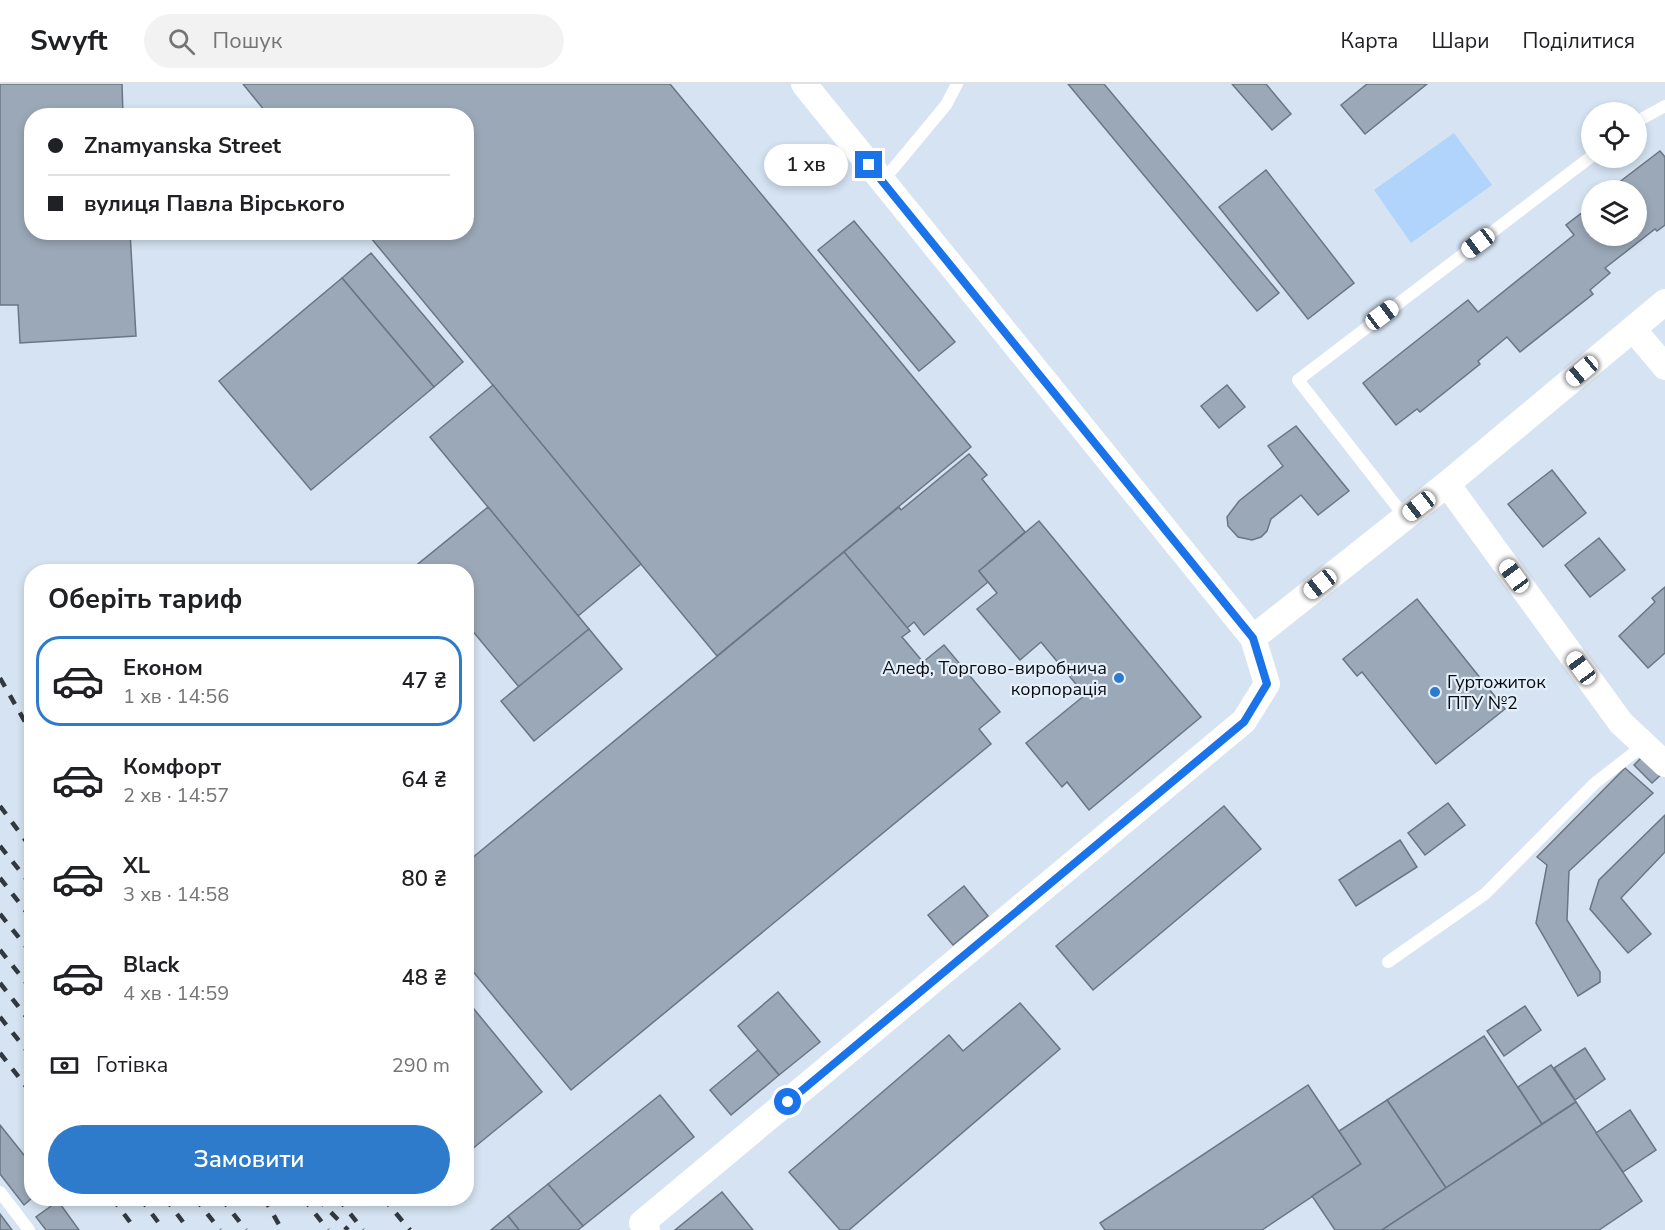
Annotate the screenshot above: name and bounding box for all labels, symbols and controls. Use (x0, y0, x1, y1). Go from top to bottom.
search box (144, 14, 564, 68)
text: Swyft (30, 22, 108, 60)
icon: search (165, 25, 198, 58)
text: Пошук (213, 26, 282, 56)
text: Карта (1341, 27, 1398, 55)
text: Шари (1431, 27, 1490, 55)
text: Поділитися (1523, 27, 1635, 55)
map controls (1581, 102, 1647, 246)
button: locate (1581, 102, 1647, 168)
text: Znamyanska Street (84, 131, 281, 161)
callout: 1 хв (764, 144, 848, 186)
text: 1 хв (786, 151, 826, 178)
route end (855, 151, 882, 178)
button: layers (1581, 180, 1647, 246)
text: вулиця Павла Вірського (84, 189, 345, 219)
car (1458, 225, 1498, 261)
car (1362, 297, 1402, 333)
car (1562, 353, 1602, 389)
car (1399, 488, 1439, 524)
car (1496, 556, 1532, 596)
car (1300, 566, 1340, 602)
text: Оберіть тариф (48, 581, 242, 618)
car (1563, 648, 1599, 688)
text: Економ (123, 653, 203, 683)
icon: car (51, 654, 105, 708)
place label: Алеф, Торгово-виробнича корпорація (882, 656, 1107, 701)
text: 47 ₴ (402, 666, 447, 696)
place label: Гуртожиток ПТУ №2 (1447, 670, 1546, 715)
marker: Алеф, Торгово-виробнича корпорація (1112, 671, 1126, 685)
text: 1 хв · 14:56 (123, 683, 229, 710)
marker: Гуртожиток ПТУ №2 (1428, 685, 1442, 699)
text: Комфорт (123, 752, 221, 782)
icon: car (51, 753, 105, 807)
text: 64 ₴ (402, 765, 447, 795)
text: 2 хв · 14:57 (123, 782, 229, 809)
text: XL (123, 851, 150, 881)
icon: car (51, 852, 105, 906)
text: 80 ₴ (402, 864, 447, 894)
text: 3 хв · 14:58 (123, 881, 229, 908)
text: Black (123, 950, 179, 980)
icon: car (51, 951, 105, 1005)
text: 48 ₴ (402, 963, 447, 993)
text: 4 хв · 14:59 (123, 980, 229, 1007)
icon: cash (48, 1049, 81, 1082)
text: Готівка (96, 1050, 168, 1080)
text: 290 m (392, 1052, 450, 1079)
route start (774, 1088, 801, 1115)
button: Замовити (48, 1125, 450, 1194)

